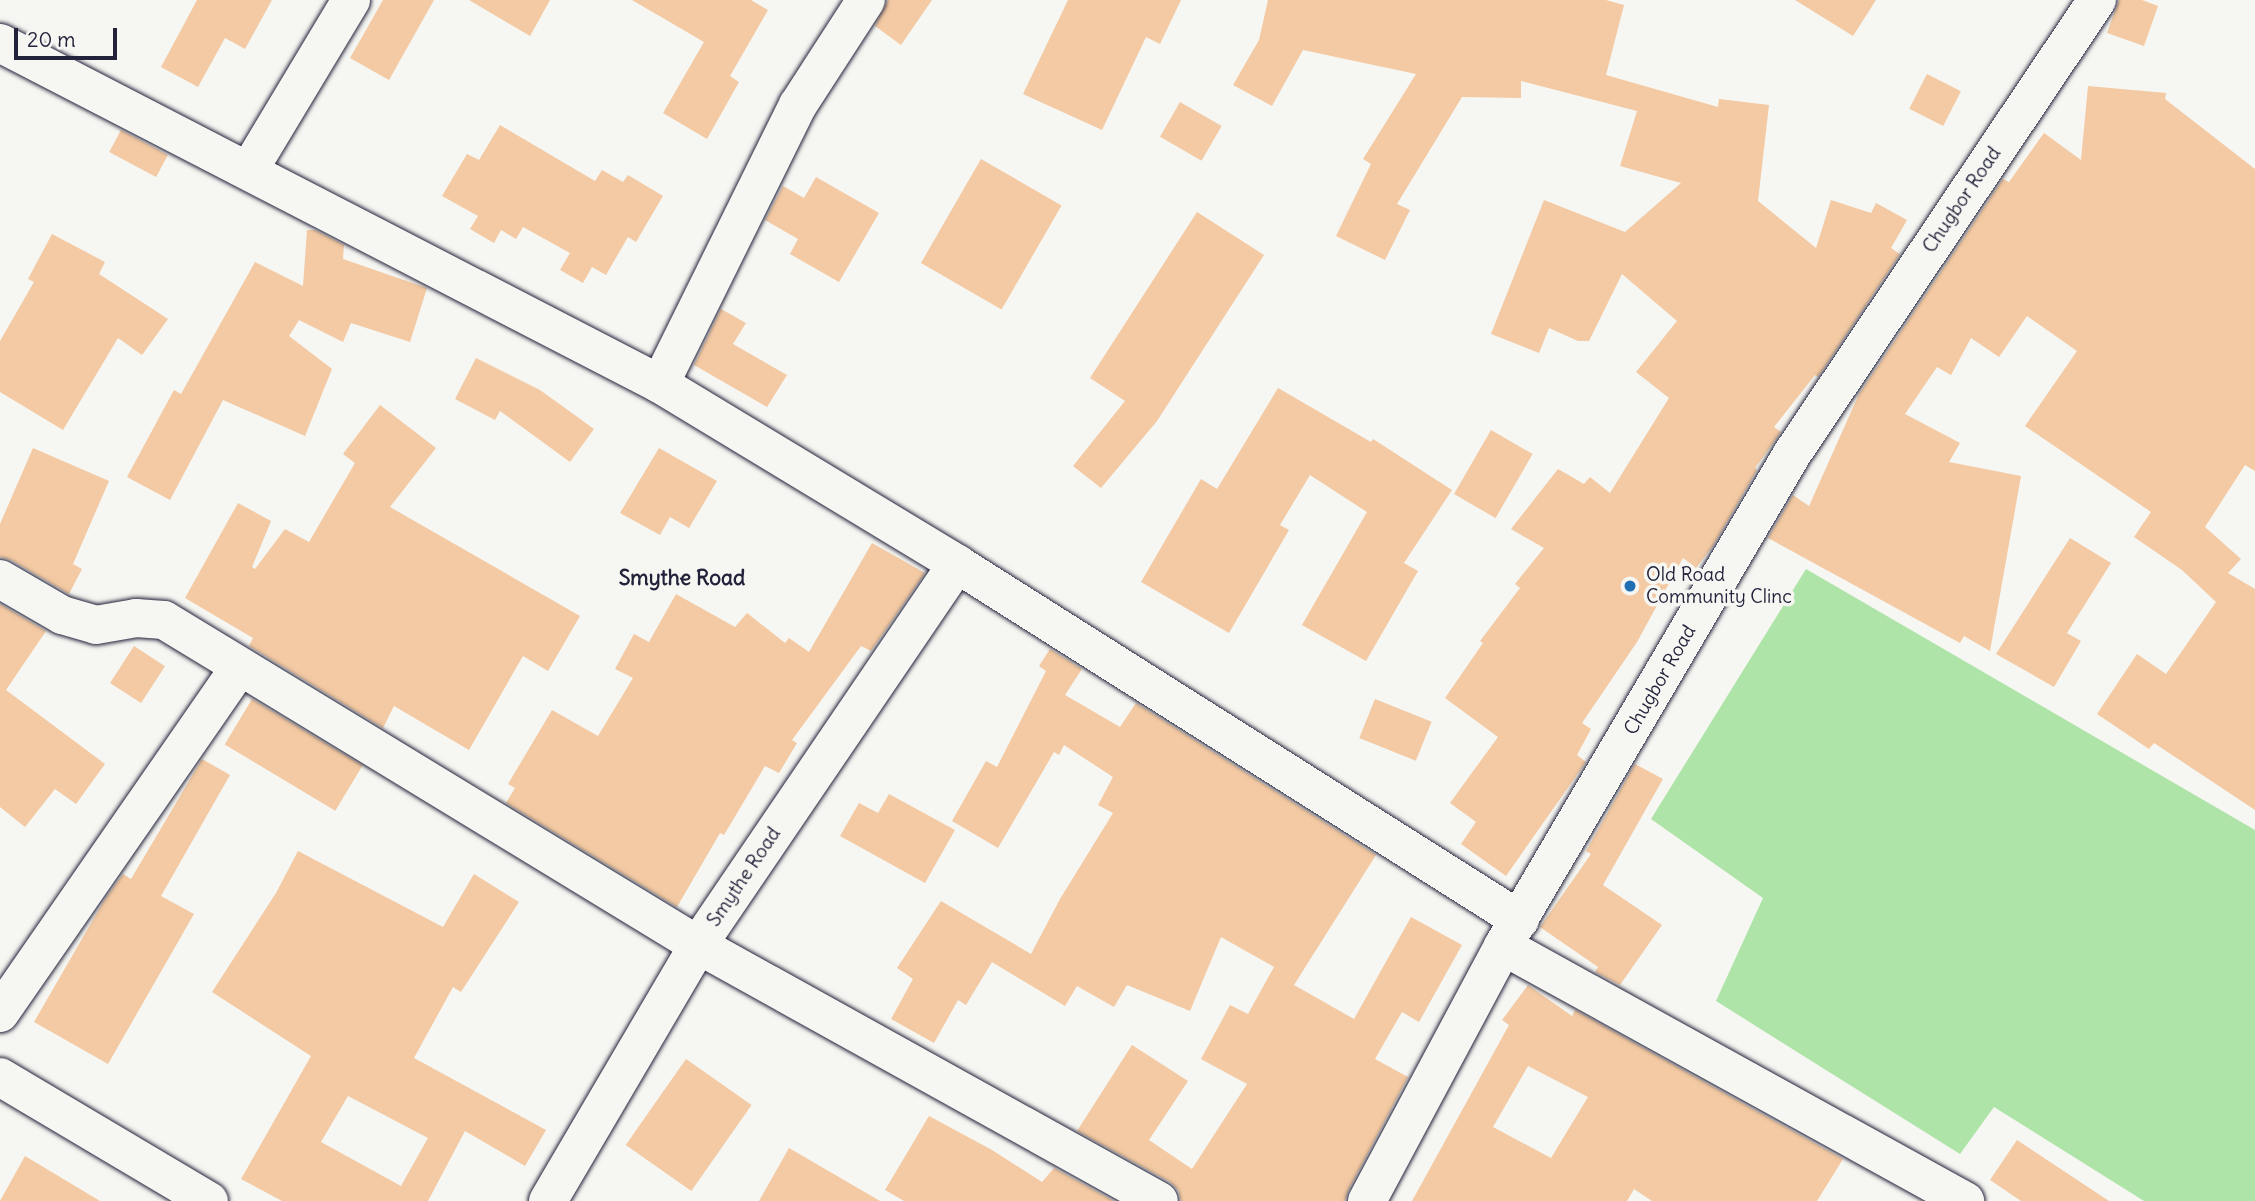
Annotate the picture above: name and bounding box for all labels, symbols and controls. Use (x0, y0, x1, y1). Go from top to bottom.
scale bar (18, 14, 121, 58)
text: 20 m (27, 26, 76, 53)
street label: Chugbor Road (1918, 143, 2006, 257)
place label: Old Road Community Clinc (1646, 564, 1792, 608)
district label: Smythe Road (619, 565, 745, 591)
marker: Old Road Community Clinc (1620, 576, 1640, 596)
street label: Chugbor Road (1619, 621, 1701, 739)
street label: Smythe Road (703, 823, 785, 931)

